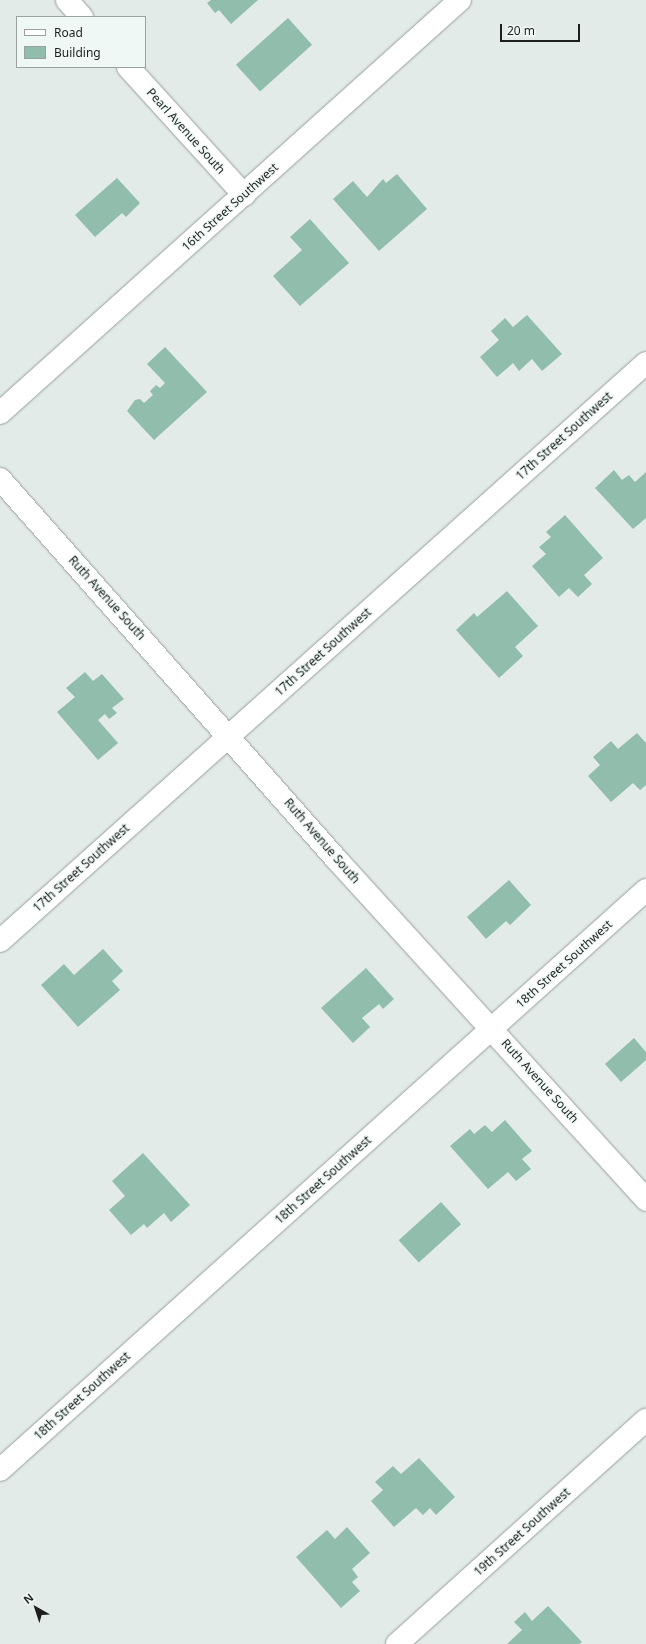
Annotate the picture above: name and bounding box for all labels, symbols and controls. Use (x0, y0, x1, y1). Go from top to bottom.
legend (16, 16, 146, 68)
scale bar (502, 16, 582, 42)
text: 20 m (507, 22, 535, 39)
text: Road (54, 24, 83, 41)
text: Building (54, 44, 101, 61)
street label: Pearl Avenue South (144, 85, 228, 177)
street label: 16th Street Southwest (179, 160, 281, 254)
street label: 17th Street Southwest (513, 389, 615, 483)
street label: Ruth Avenue South (66, 553, 148, 643)
street label: 17th Street Southwest (272, 605, 374, 699)
street label: Ruth Avenue South (281, 796, 363, 886)
street label: 17th Street Southwest (30, 821, 132, 915)
street label: 18th Street Southwest (513, 917, 615, 1011)
street label: Ruth Avenue South (499, 1036, 581, 1126)
street label: 18th Street Southwest (272, 1133, 374, 1227)
street label: 18th Street Southwest (31, 1349, 133, 1443)
street label: 19th Street Southwest (471, 1485, 573, 1579)
north arrow (16, 1588, 56, 1628)
text: N (20, 1590, 36, 1607)

